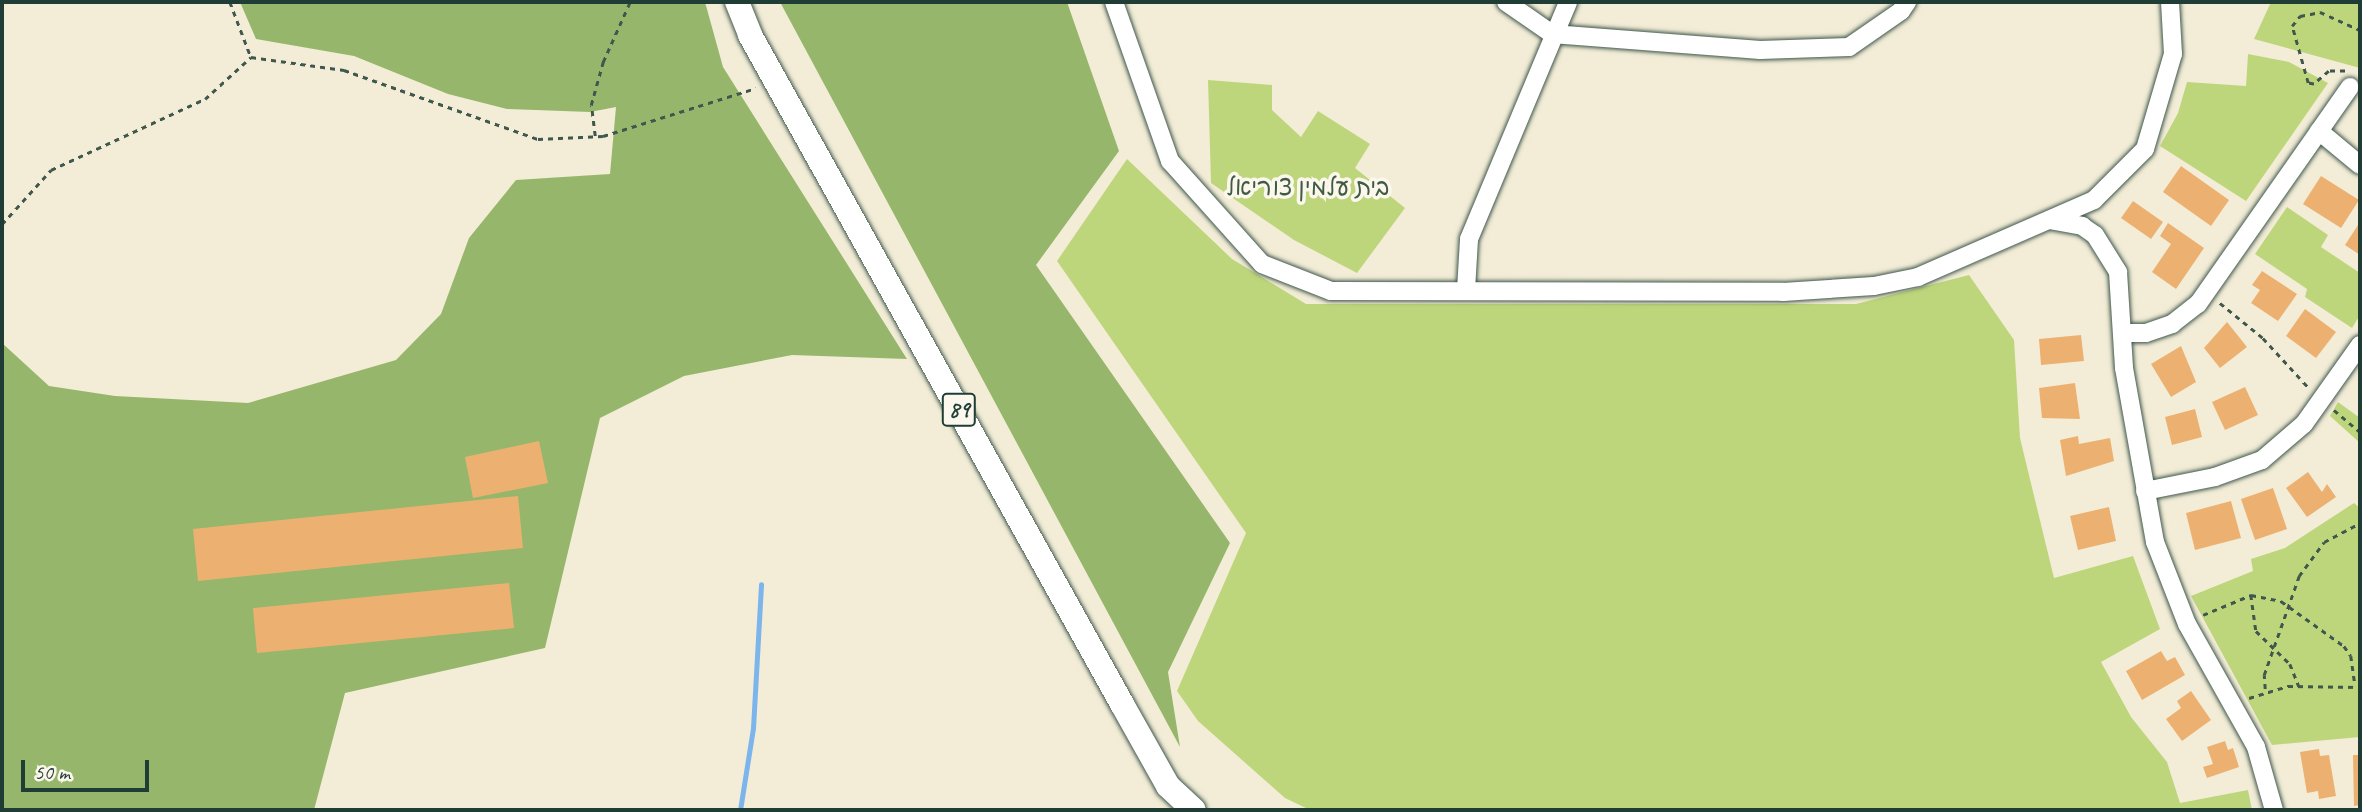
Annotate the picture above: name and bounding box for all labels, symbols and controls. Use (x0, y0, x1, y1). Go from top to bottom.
park label: בית עלמין צוריאל (1227, 174, 1389, 202)
road number: 89 (942, 390, 976, 430)
scale bar (24, 746, 152, 790)
text: 50 m (34, 759, 70, 785)

